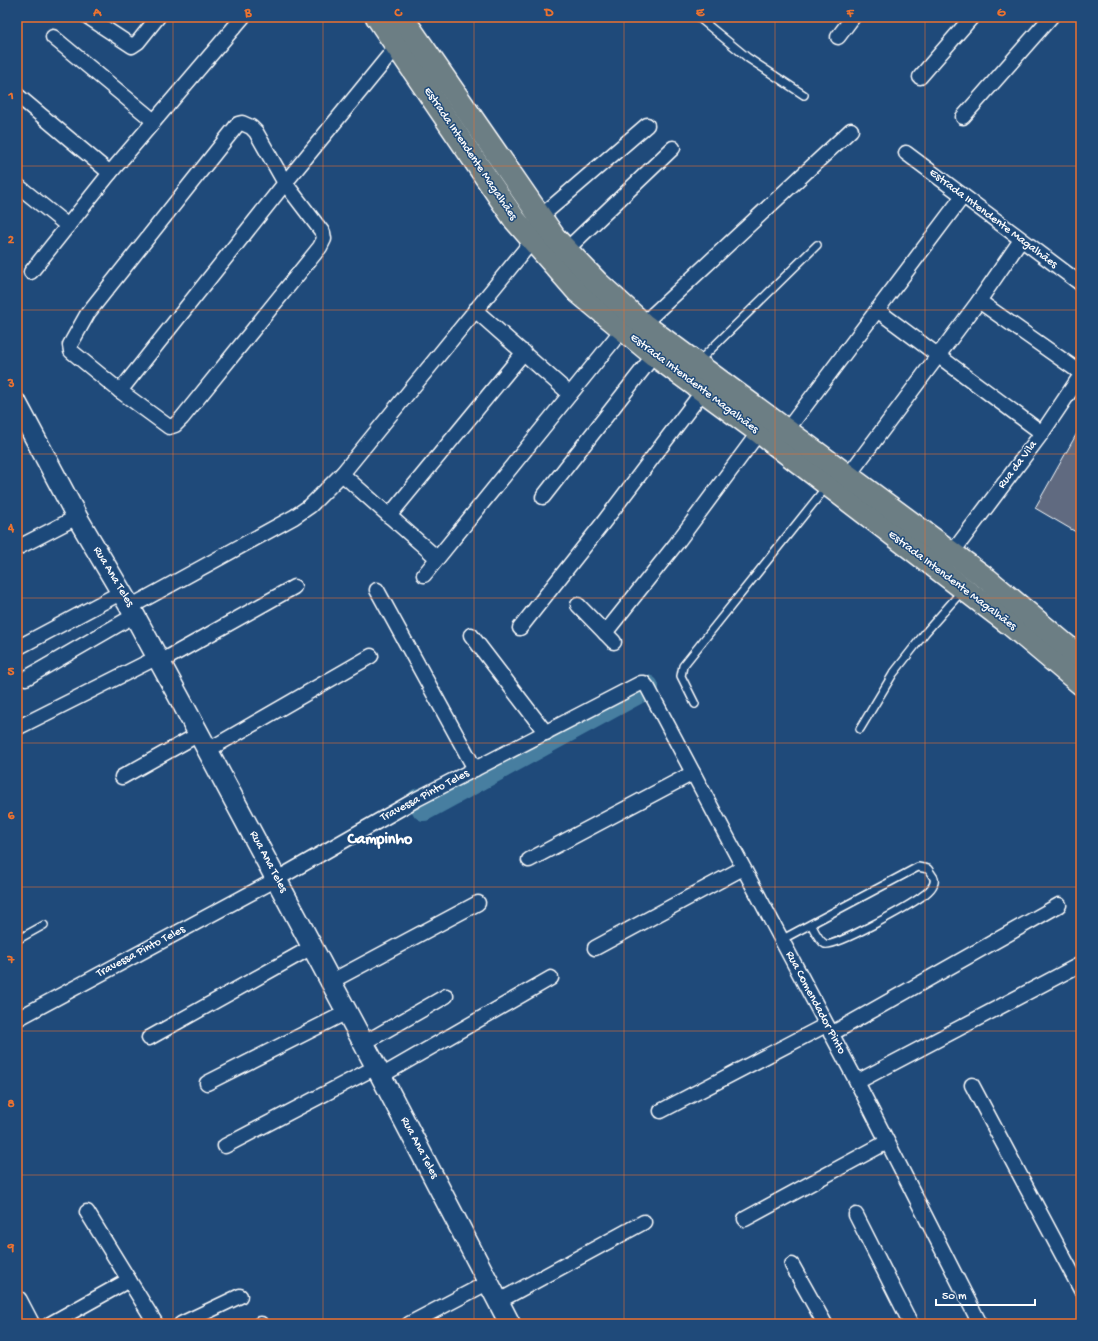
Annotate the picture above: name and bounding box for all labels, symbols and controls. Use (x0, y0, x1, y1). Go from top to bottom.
text: A (92, 6, 102, 21)
text: B (244, 6, 253, 21)
text: C (393, 6, 403, 21)
text: D (544, 6, 554, 21)
text: E (696, 6, 705, 21)
text: F (846, 6, 855, 21)
text: G (997, 6, 1006, 21)
street label: Estrada Intendente Magalhães (420, 85, 520, 224)
text: 1 (7, 89, 14, 104)
street label: Estrada Intendente Magalhães (926, 166, 1060, 272)
text: 2 (8, 233, 15, 248)
street label: Estrada Intendente Magalhães (627, 331, 761, 437)
text: 3 (7, 377, 15, 392)
street label: Rua da Vila (995, 438, 1041, 492)
text: 4 (7, 521, 15, 536)
street label: Estrada Intendente Magalhães (885, 528, 1019, 634)
street label: Rua Ana Teles (90, 544, 137, 610)
text: 5 (8, 665, 15, 680)
street label: Travessa Pinto Teles (377, 766, 472, 826)
text: 6 (8, 809, 15, 824)
street label: Rua Ana Teles (246, 829, 290, 896)
district label: Campinho (347, 831, 413, 850)
street label: Travessa Pinto Teles (93, 922, 188, 982)
street label: Rua Comendador Pinto (782, 949, 848, 1057)
text: 7 (7, 953, 16, 968)
text: 8 (7, 1097, 15, 1112)
street label: Rua Ana Teles (397, 1115, 441, 1182)
text: 9 (7, 1241, 15, 1256)
scale bar (936, 1281, 1035, 1307)
text: 50 m (942, 1290, 967, 1304)

